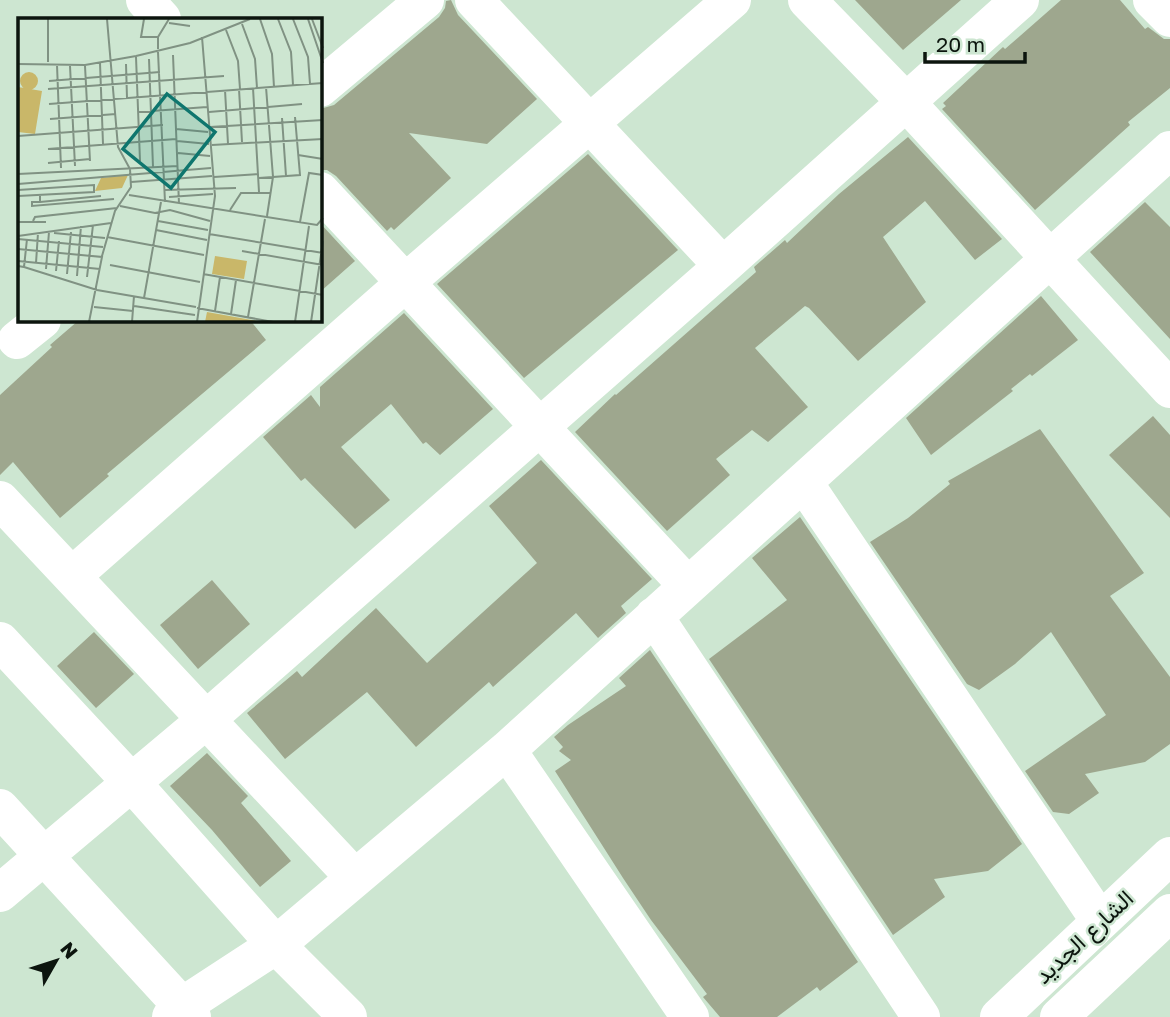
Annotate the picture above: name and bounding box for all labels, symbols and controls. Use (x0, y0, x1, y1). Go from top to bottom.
inset map (18, 18, 322, 322)
scale bar (925, 21, 1025, 65)
text: 20 m (936, 31, 985, 57)
street label: الشارع الجديد (1028, 884, 1140, 991)
north arrow (21, 926, 91, 996)
text: N (56, 937, 83, 963)

